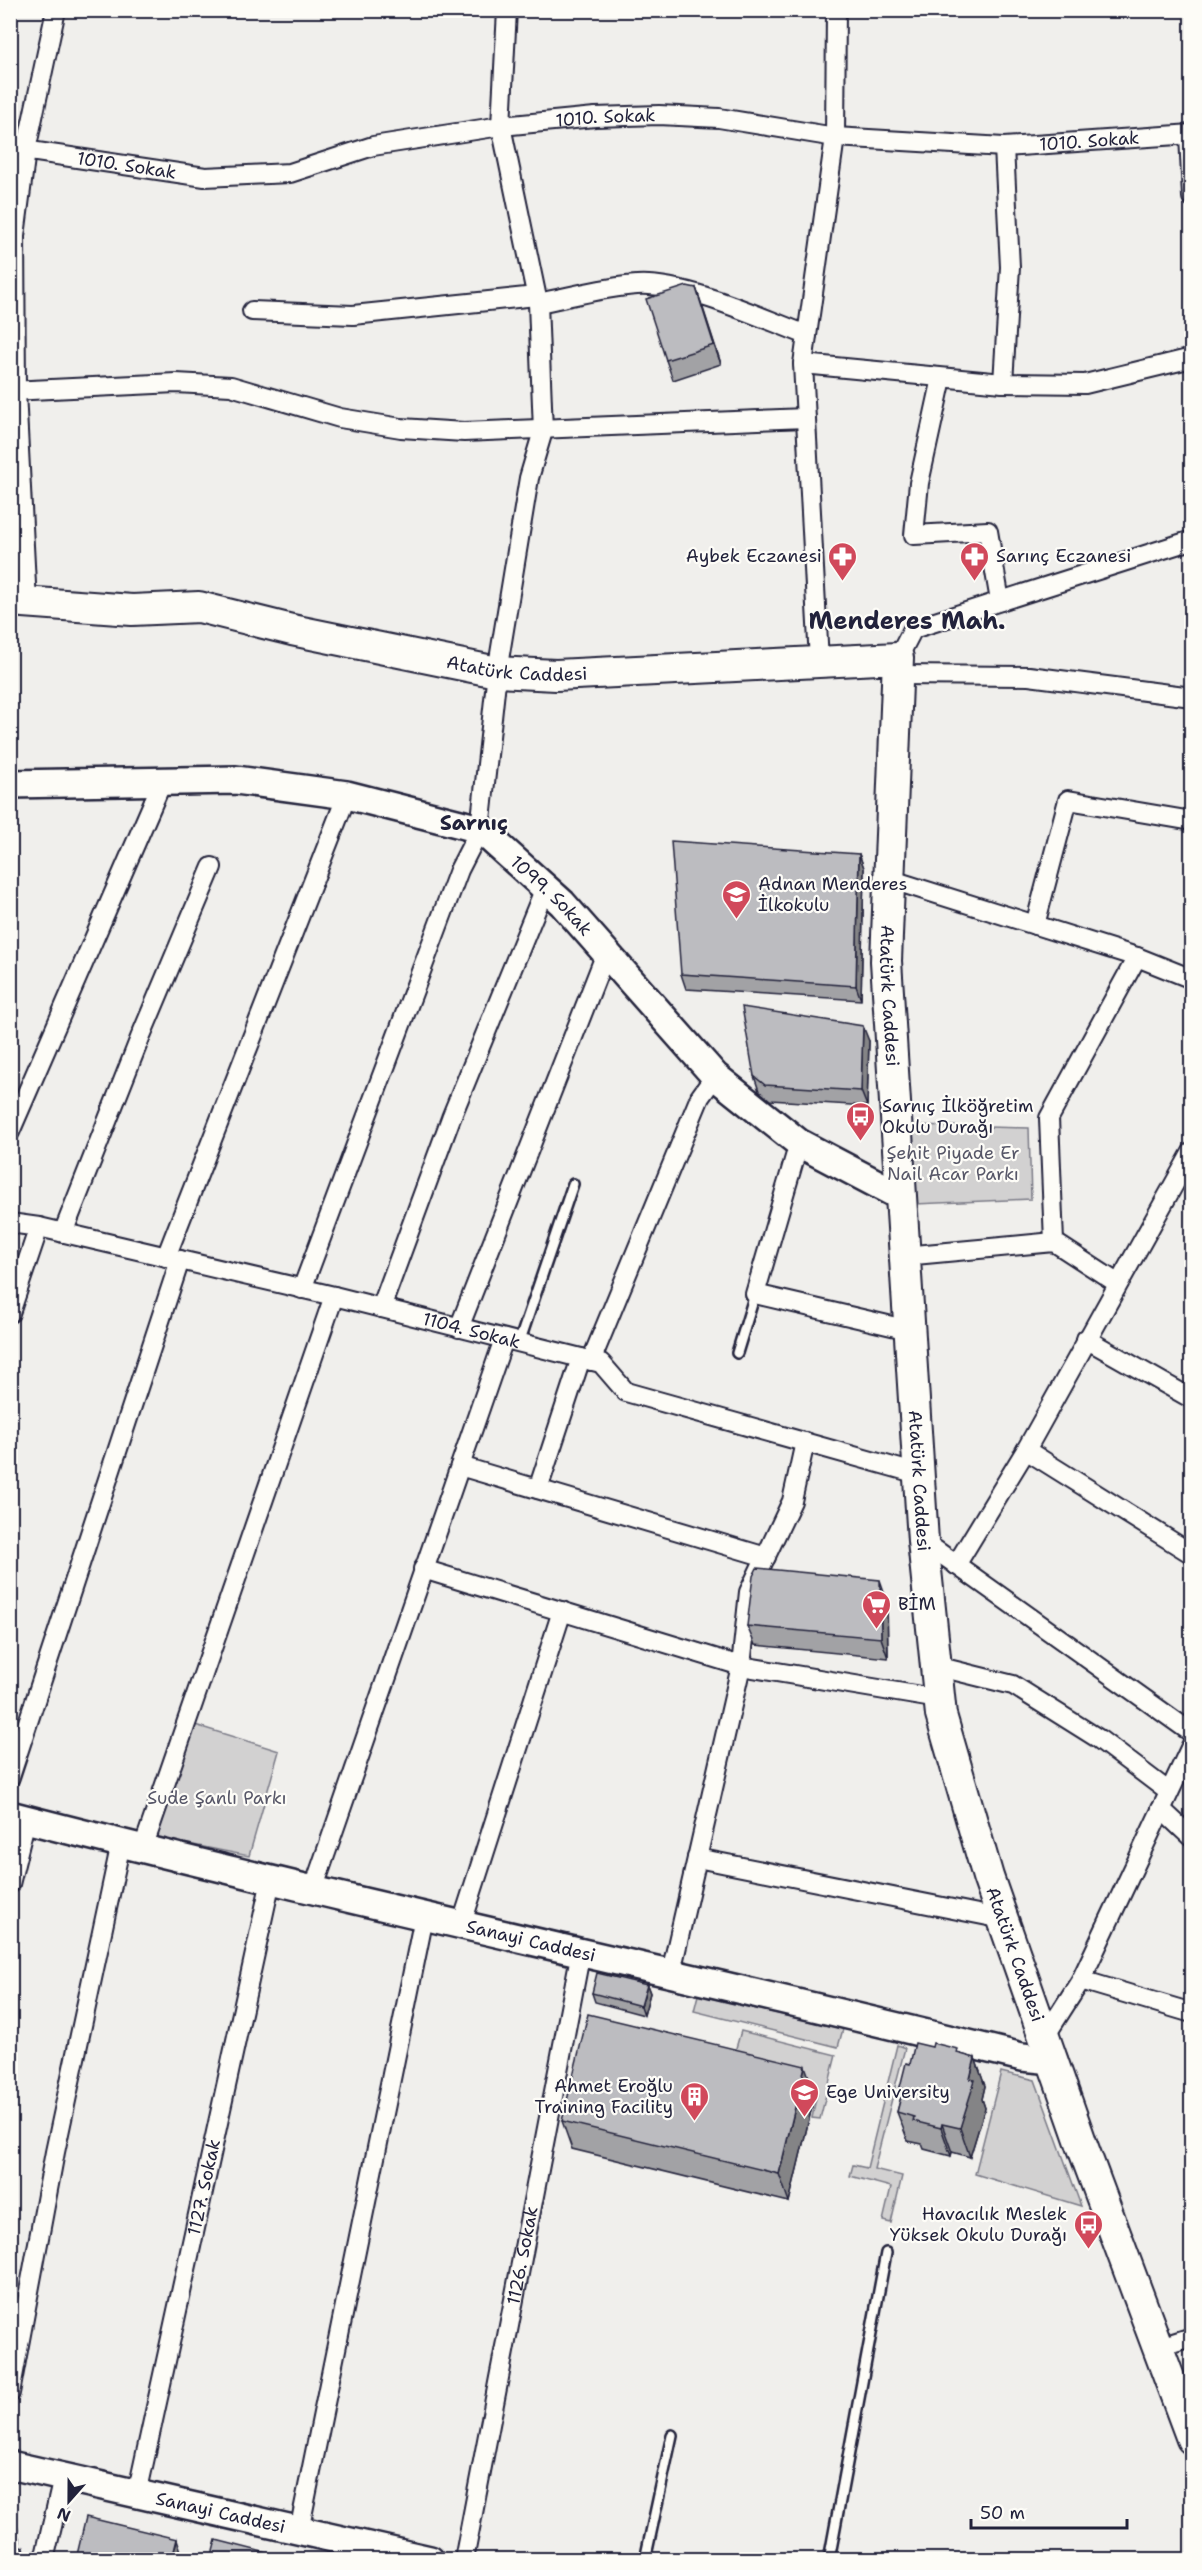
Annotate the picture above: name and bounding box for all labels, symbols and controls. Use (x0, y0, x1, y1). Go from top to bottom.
street label: 1010. Sokak (554, 103, 656, 133)
street label: 1010. Sokak (1039, 126, 1140, 157)
street label: 1010. Sokak (75, 146, 178, 185)
pharmacy icon: Aybek Eczanesi (827, 540, 859, 582)
pharmacy icon: Sarınç Eczanesi (959, 540, 991, 582)
place label: Aybek Eczanesi (686, 544, 822, 568)
place label: Sarınç Eczanesi (996, 544, 1131, 568)
district label: Menderes Mah. (809, 605, 1005, 637)
street label: Atatürk Caddesi (444, 650, 588, 687)
district label: Sarnıç (440, 809, 508, 837)
street label: 1099. Sokak (505, 850, 597, 941)
place label: Adnan Menderes İlkokulu (758, 872, 907, 917)
school or university icon: Adnan Menderes İlkokulu (721, 878, 753, 920)
street label: Atatürk Caddesi (874, 925, 905, 1067)
place label: Sarnıç İlköğretim Okulu Durağı (882, 1094, 1033, 1139)
bus stop icon: Sarnıç İlköğretim Okulu Durağı (845, 1100, 877, 1142)
park label: Şehit Piyade Er Nail Acar Parkı (887, 1141, 1019, 1186)
street label: 1104. Sokak (420, 1307, 523, 1354)
street label: Atatürk Caddesi (903, 1409, 936, 1553)
supermarket icon: BİM (861, 1588, 893, 1630)
place label: BİM (898, 1592, 936, 1616)
park label: Sude Şanlı Parkı (147, 1786, 287, 1810)
street label: Atatürk Caddesi (980, 1884, 1050, 2025)
street label: Sanayi Caddesi (464, 1914, 598, 1968)
place label: Ahmet Eroğlu Training Facility (535, 2074, 673, 2119)
school or university icon: Ege University (789, 2076, 821, 2118)
building icon: Ahmet Eroğlu Training Facility (678, 2080, 710, 2122)
place label: Ege University (826, 2080, 950, 2104)
street label: 1127. Sokak (182, 2137, 226, 2238)
place label: Havacılık Meslek Yüksek Okulu Durağı (890, 2202, 1067, 2247)
street label: 1126. Sokak (501, 2204, 544, 2307)
bus stop icon: Havacılık Meslek Yüksek Okulu Durağı (1072, 2208, 1104, 2250)
north arrow (39, 2471, 99, 2531)
street label: Sanayi Caddesi (154, 2486, 288, 2539)
scale bar (971, 2492, 1127, 2530)
text: 50 m (980, 2501, 1025, 2525)
text: N (54, 2502, 73, 2527)

